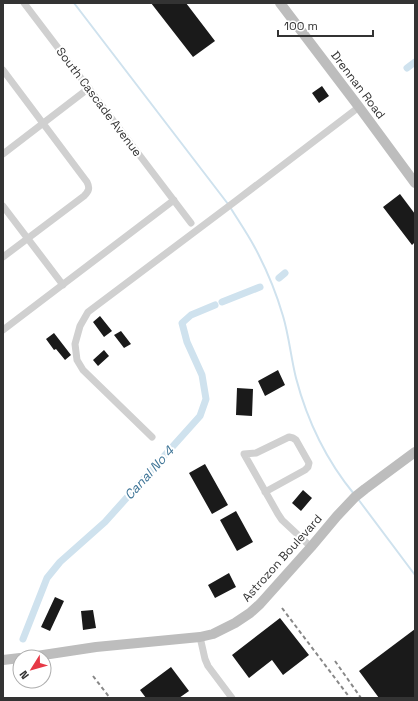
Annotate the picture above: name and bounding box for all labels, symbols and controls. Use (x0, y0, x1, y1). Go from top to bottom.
scale bar (278, 12, 373, 38)
text: 100 m (284, 18, 318, 34)
street label: South Cascade Avenue (53, 44, 145, 160)
street label: Drennan Road (327, 48, 389, 122)
water label: Canal No 4 (121, 442, 178, 503)
street label: Astrozon Boulevard (238, 511, 326, 605)
north arrow (12, 649, 52, 689)
text: N (16, 668, 32, 682)

